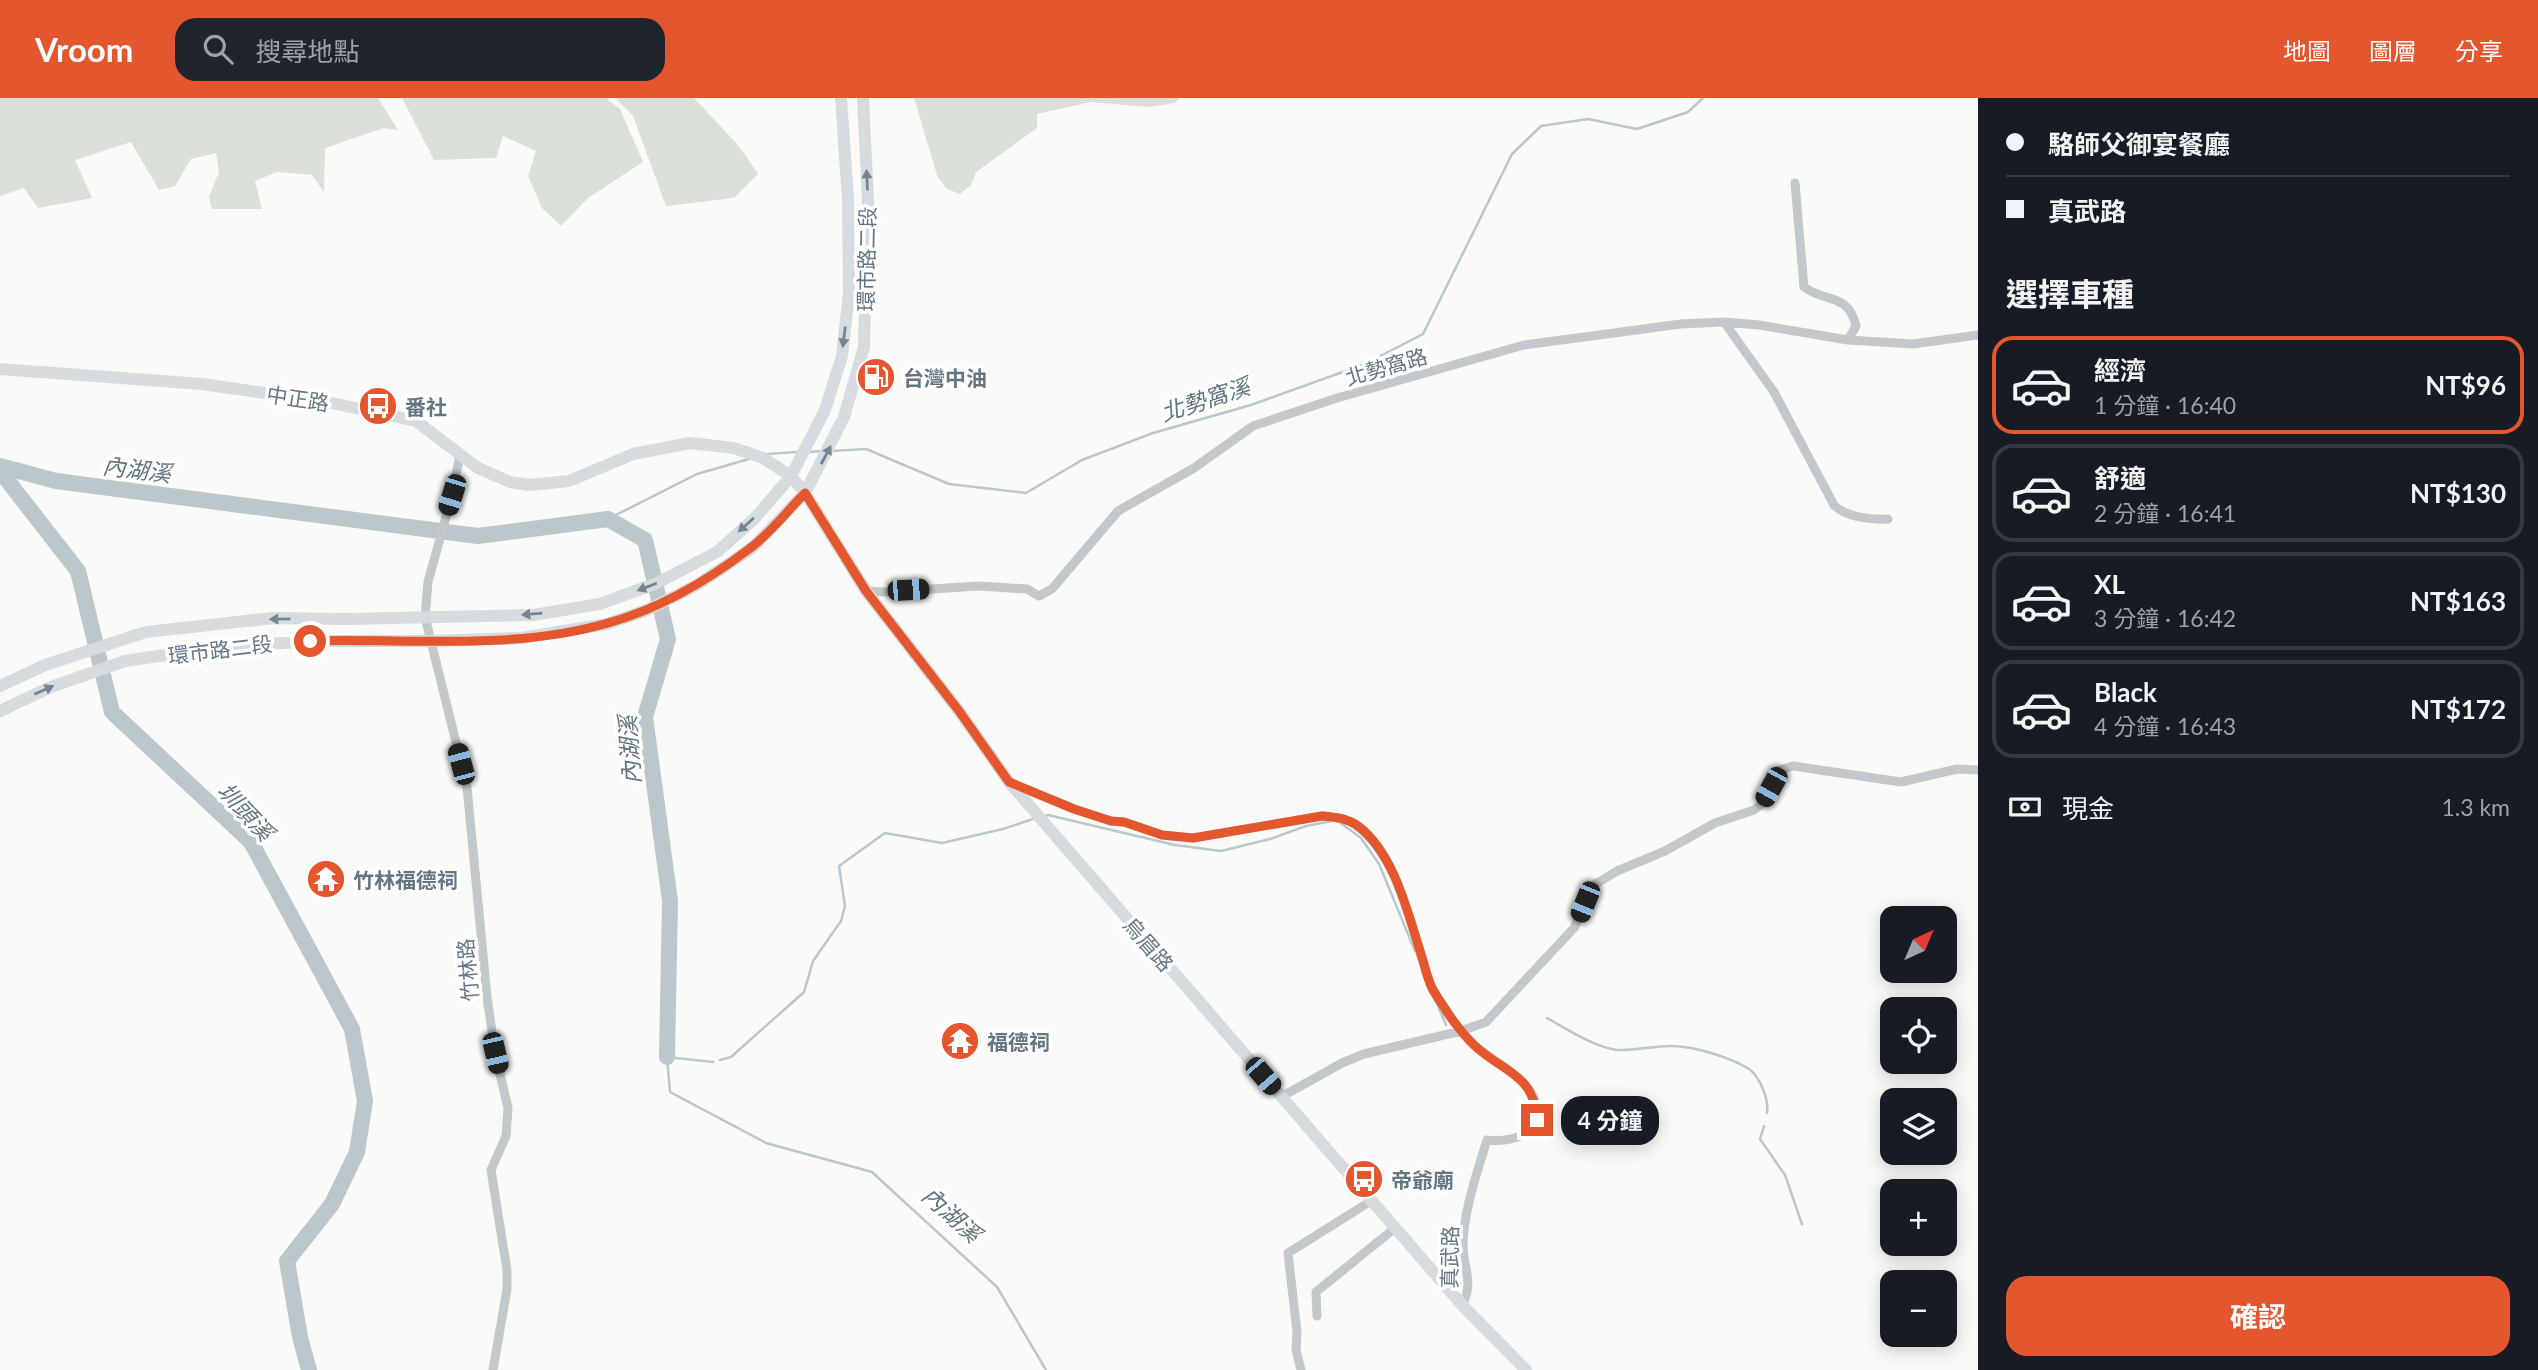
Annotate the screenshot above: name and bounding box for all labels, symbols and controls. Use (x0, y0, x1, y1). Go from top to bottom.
search box (175, 18, 665, 81)
text: Vroom (35, 29, 133, 69)
icon: search (199, 30, 237, 68)
text: 搜尋地點 (255, 35, 359, 67)
text: 地圖 (2283, 36, 2331, 65)
text: 圖層 (2369, 36, 2417, 65)
text: 分享 (2455, 36, 2503, 65)
text: 駱師父御宴餐廳 (2048, 128, 2230, 160)
one-way arrow (861, 169, 872, 191)
text: 真武路 (2048, 195, 2126, 227)
street label: 環市路二段 (853, 206, 879, 312)
text: 選擇車種 (2006, 274, 2134, 313)
one-way arrow (839, 326, 850, 348)
street label: 北勢窩路 (1342, 342, 1430, 390)
icon: car (2010, 354, 2073, 417)
text: 經濟 (2094, 354, 2146, 386)
fuel station icon: 台灣中油 (855, 356, 897, 398)
place label: 台灣中油 (903, 365, 987, 390)
text: NT$96 (2425, 369, 2506, 401)
water label: 北勢窩溪 (1157, 371, 1256, 427)
street label: 中正路 (265, 381, 331, 415)
bus stop icon: 番社 (357, 385, 399, 427)
text: 1 分鐘 · 16:40 (2094, 391, 2236, 419)
place label: 番社 (405, 394, 447, 419)
one-way arrow (820, 445, 832, 465)
water label: 內湖溪 (101, 451, 176, 487)
icon: car (2010, 462, 2073, 525)
text: 舒適 (2094, 462, 2146, 494)
car (436, 472, 469, 518)
text: NT$130 (2410, 477, 2506, 509)
text: 2 分鐘 · 16:41 (2094, 499, 2236, 527)
one-way arrow (738, 517, 755, 532)
text: XL (2094, 568, 2125, 600)
icon: car (2010, 570, 2073, 633)
car (887, 578, 930, 602)
one-way arrow (637, 581, 658, 592)
text: NT$163 (2410, 585, 2506, 617)
text: 3 分鐘 · 16:42 (2094, 604, 2236, 632)
one-way arrow (521, 609, 543, 620)
one-way arrow (269, 613, 291, 624)
route start (294, 625, 326, 657)
street label: 環市路二段 (166, 630, 274, 668)
text: Black (2094, 676, 2157, 708)
icon: car (2010, 678, 2073, 741)
one-way arrow (34, 684, 54, 696)
text: NT$172 (2410, 693, 2506, 725)
water label: 內湖溪 (612, 712, 645, 785)
text: 4 分鐘 · 16:43 (2094, 712, 2236, 740)
car (446, 741, 477, 787)
car (1752, 764, 1791, 810)
water label: 圳頭溪 (212, 776, 282, 848)
icon: cash (2006, 788, 2044, 826)
text: 現金 (2062, 792, 2114, 824)
text: 1.3 km (2441, 793, 2510, 821)
temple icon: 竹林福德祠 (305, 858, 347, 900)
place label: 竹林福德祠 (353, 867, 458, 892)
car (1568, 879, 1603, 925)
north arrow (1880, 906, 1956, 984)
map controls (1880, 906, 1957, 1347)
street label: 烏眉路 (1119, 912, 1179, 976)
street label: 竹林路 (452, 938, 482, 1002)
button: locate (1880, 997, 1957, 1074)
temple icon: 福德祠 (939, 1020, 981, 1062)
place label: 福德祠 (987, 1029, 1050, 1054)
car (481, 1030, 510, 1076)
car (1242, 1053, 1285, 1099)
button: layers (1880, 1088, 1957, 1165)
callout: 4 分鐘 (1562, 1096, 1660, 1144)
route end (1521, 1104, 1553, 1136)
text: 4 分鐘 (1578, 1106, 1642, 1134)
bus stop icon: 帝爺廟 (1343, 1158, 1385, 1200)
place label: 帝爺廟 (1391, 1167, 1454, 1192)
button: + (1880, 1179, 1957, 1256)
water label: 內湖溪 (917, 1181, 989, 1249)
street label: 真武路 (1436, 1225, 1462, 1289)
button: − (1880, 1270, 1957, 1347)
button: 確認 (2006, 1276, 2510, 1356)

